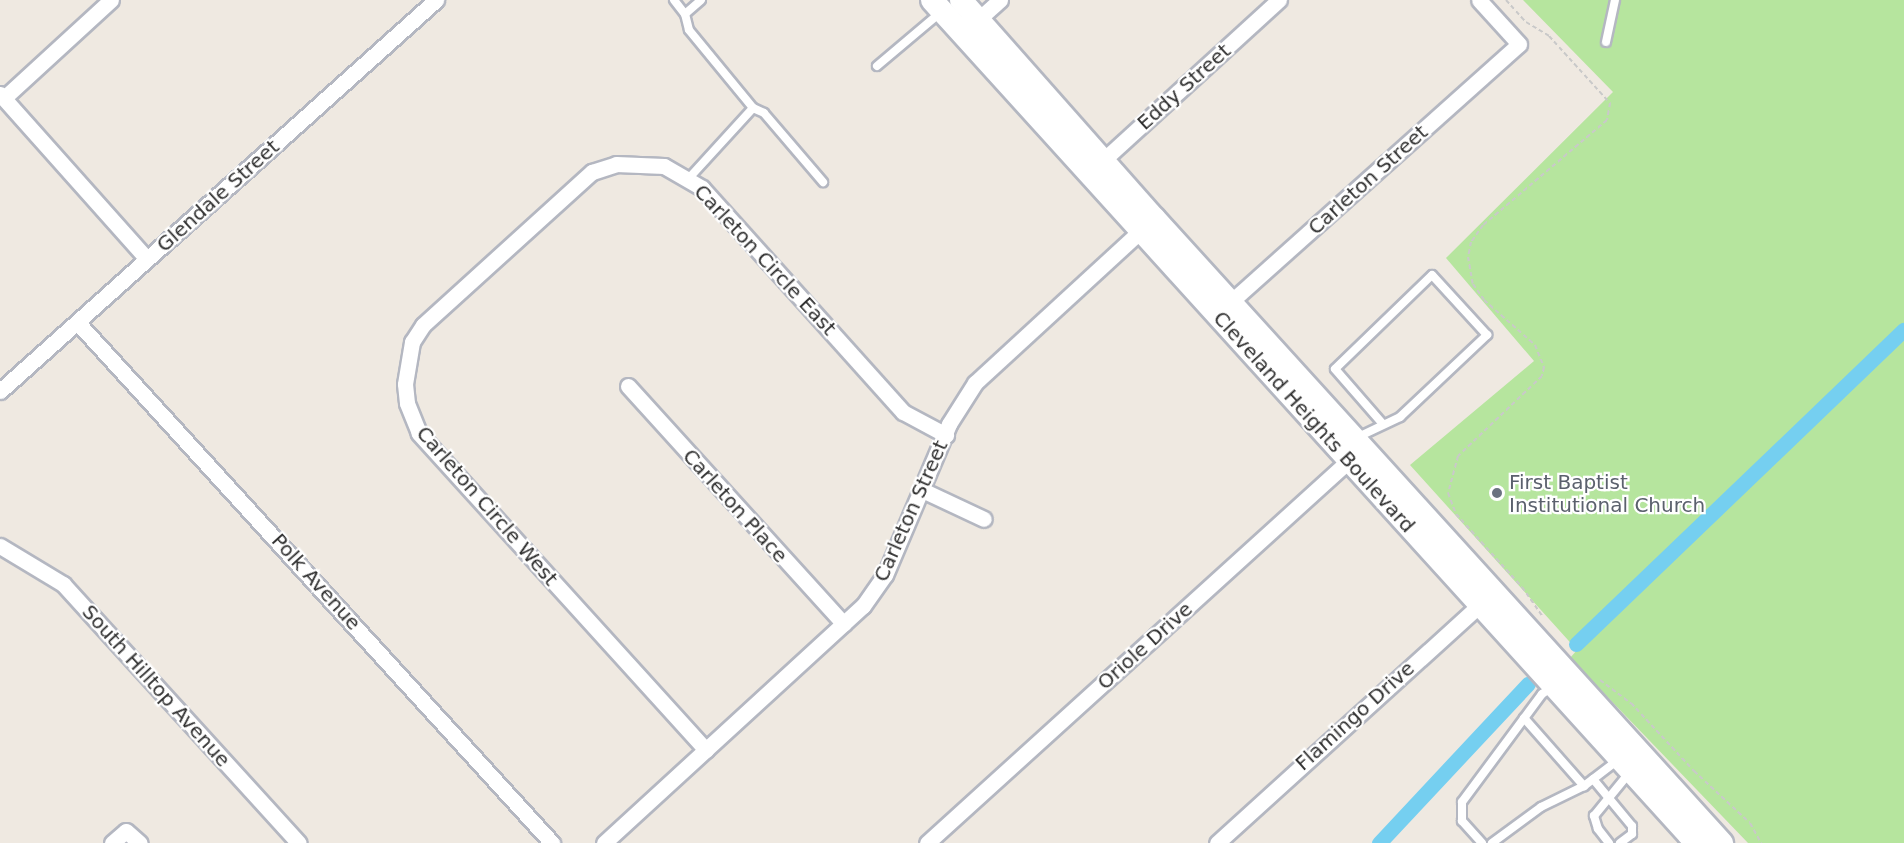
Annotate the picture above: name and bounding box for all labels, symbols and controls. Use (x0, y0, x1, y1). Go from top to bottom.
street label: Eddy Street (1132, 39, 1236, 135)
street label: Carleton Street (1303, 120, 1433, 240)
street label: Glendale Street (152, 135, 284, 257)
street label: Carleton Circle East (689, 180, 841, 340)
street label: Cleveland Heights Boulevard (1208, 306, 1420, 538)
street label: Carleton Circle West (411, 421, 563, 591)
street label: Carleton Street (869, 437, 953, 585)
street label: Carleton Place (678, 444, 792, 568)
place label: First Baptist Institutional Church (1509, 470, 1705, 517)
marker: First Baptist Institutional Church (1490, 486, 1504, 500)
street label: Polk Avenue (266, 529, 366, 635)
street label: Oriole Drive (1093, 597, 1197, 695)
street label: South Hilltop Avenue (77, 600, 235, 772)
street label: Flamingo Drive (1291, 656, 1419, 776)

